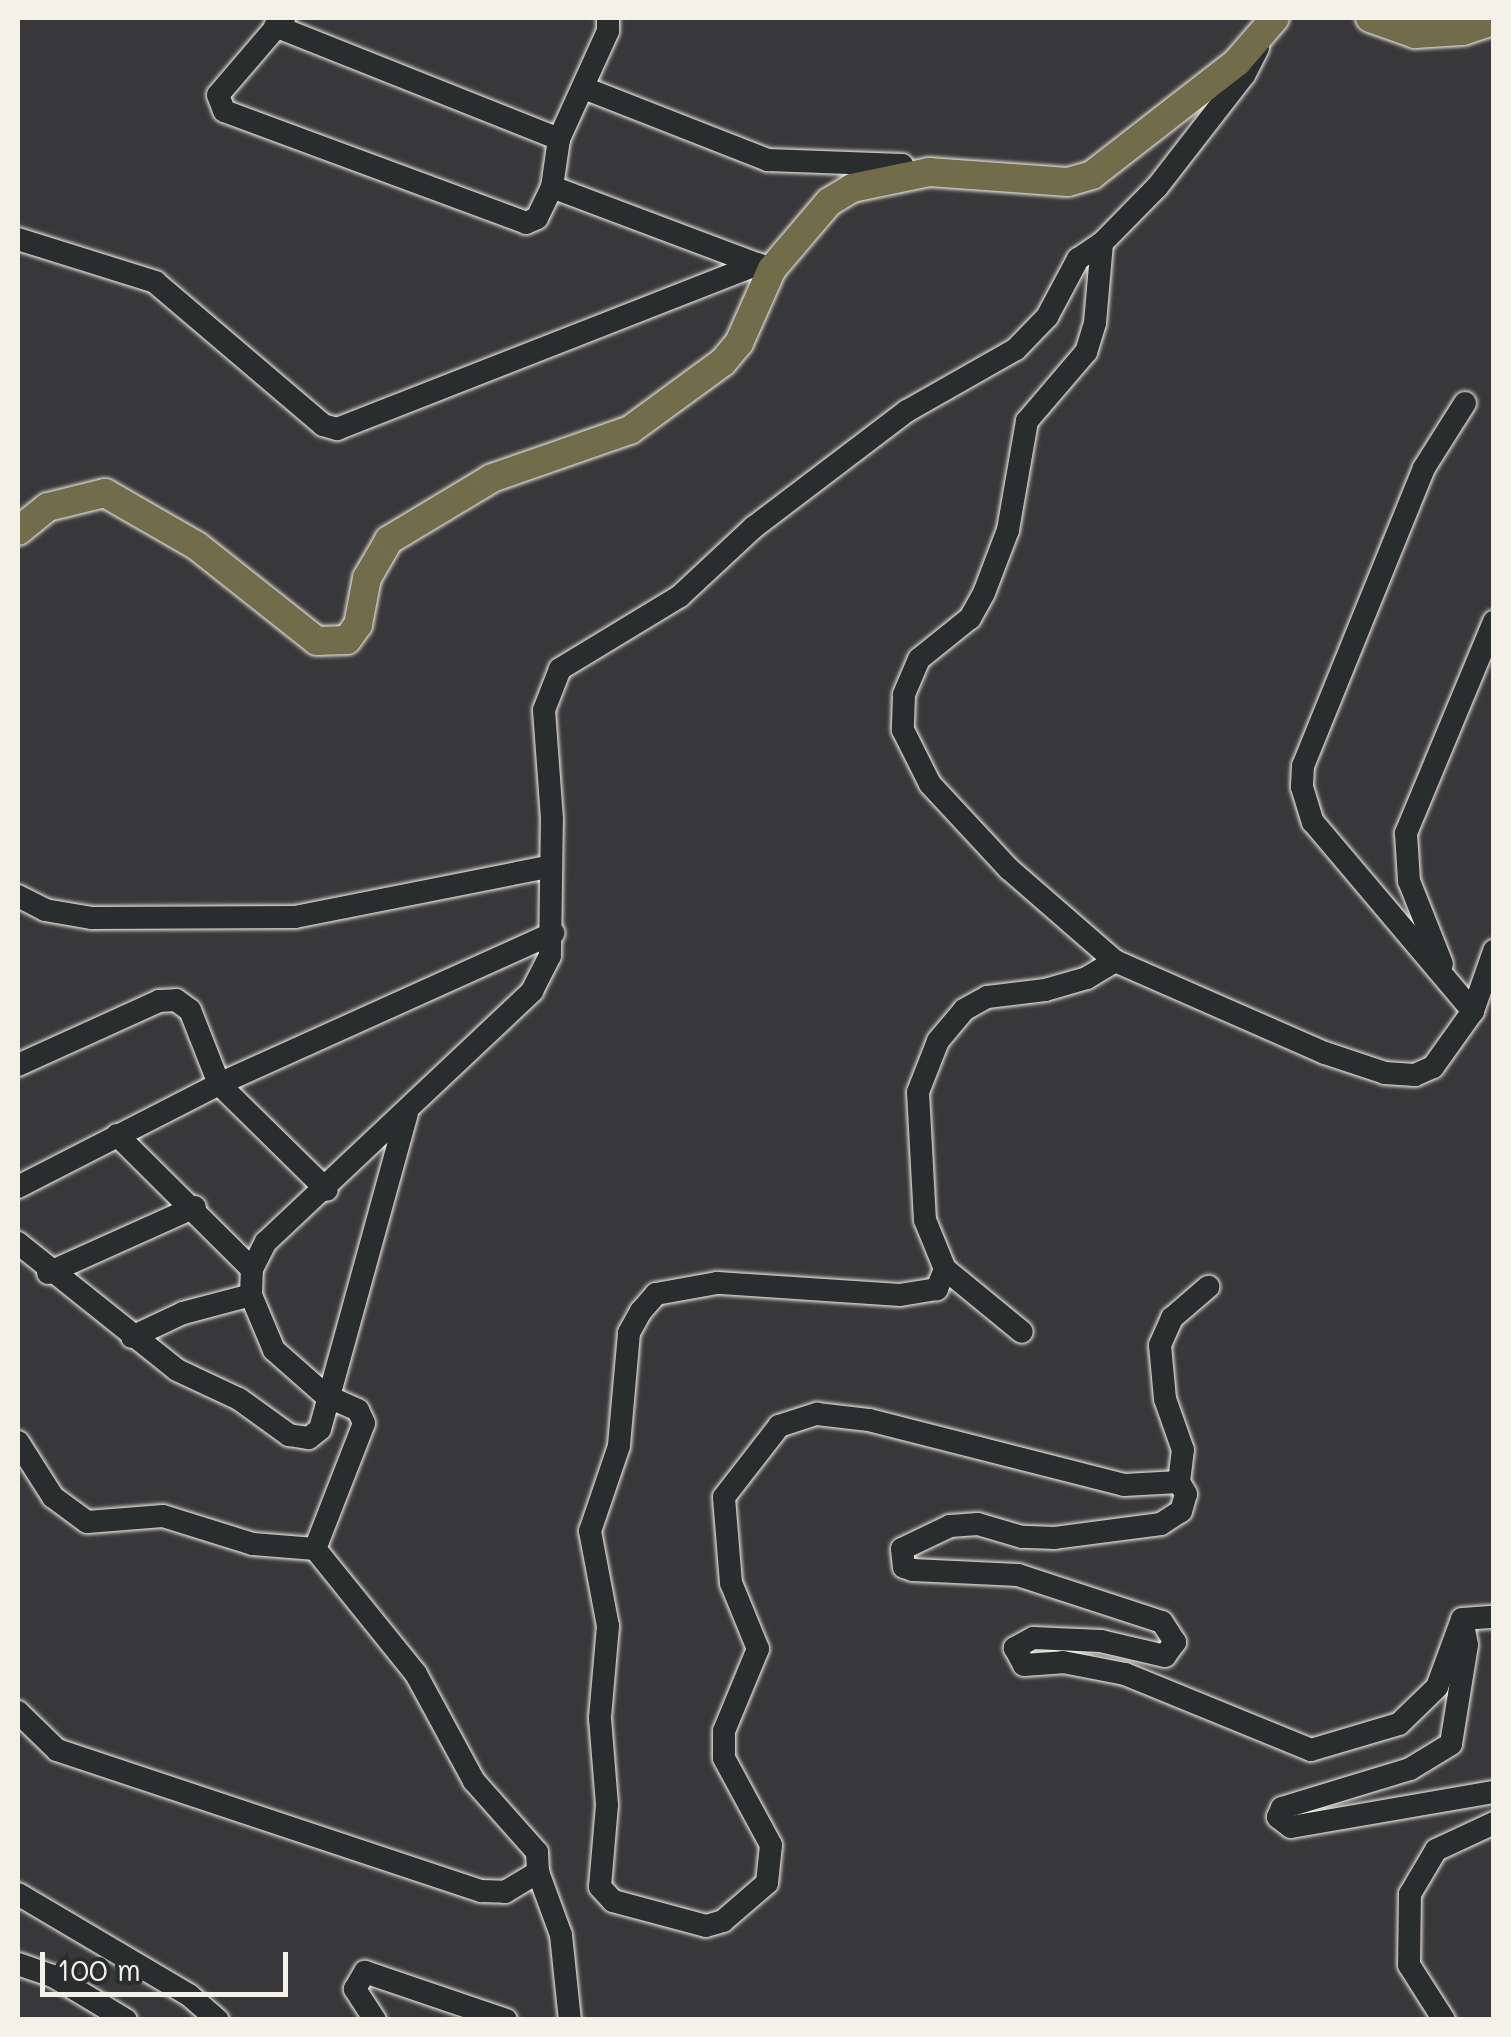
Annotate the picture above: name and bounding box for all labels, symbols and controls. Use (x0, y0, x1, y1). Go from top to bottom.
scale bar (45, 1932, 292, 1994)
text: 100 m (57, 1949, 141, 1989)

